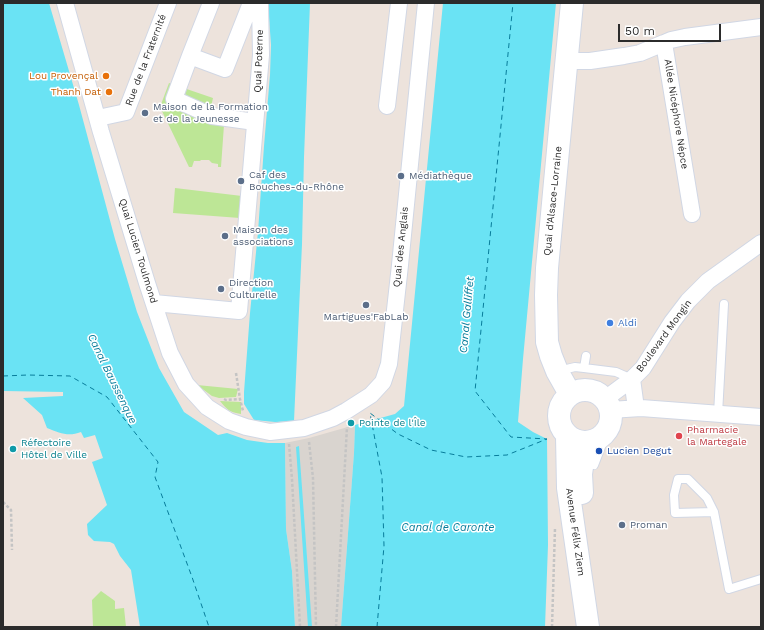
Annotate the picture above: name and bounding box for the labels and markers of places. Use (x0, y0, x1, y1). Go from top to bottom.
place label: Lou Provençal (29, 70, 98, 82)
marker: Lou Provençal (101, 71, 111, 81)
place label: Thanh Dat (51, 86, 101, 98)
marker: Thanh Dat (104, 87, 114, 97)
place label: Maison de la Formation et de la Jeunesse (153, 101, 268, 124)
marker: Maison de la Formation et de la Jeunesse (140, 108, 150, 118)
place label: Caf des Bouches-du-Rhône (249, 169, 344, 192)
place label: Médiathèque (409, 170, 472, 182)
marker: Médiathèque (396, 171, 406, 181)
marker: Caf des Bouches-du-Rhône (236, 176, 246, 186)
place label: Maison des associations (233, 224, 293, 248)
marker: Maison des associations (220, 231, 230, 241)
place label: Direction Culturelle (229, 277, 277, 300)
marker: Direction Culturelle (216, 284, 226, 294)
marker: Martigues'FabLab (361, 300, 371, 310)
place label: Martigues'FabLab (324, 311, 408, 323)
place label: Aldi (618, 317, 637, 329)
marker: Aldi (605, 318, 615, 328)
place label: Pointe de l'Île (359, 417, 426, 429)
marker: Pointe de l'Île (346, 418, 356, 428)
place label: Pharmacie la Martegale (687, 424, 747, 448)
marker: Pharmacie la Martegale (674, 431, 684, 441)
place label: Réfectoire Hôtel de Ville (21, 437, 87, 460)
marker: Réfectoire Hôtel de Ville (8, 444, 18, 454)
place label: Lucien Degut (607, 445, 671, 457)
marker: Lucien Degut (594, 446, 604, 456)
place label: Proman (630, 519, 667, 531)
marker: Proman (617, 520, 627, 530)

